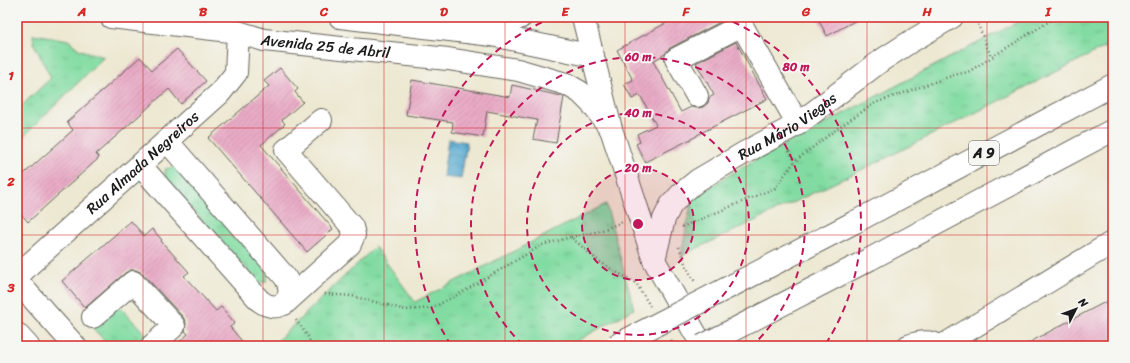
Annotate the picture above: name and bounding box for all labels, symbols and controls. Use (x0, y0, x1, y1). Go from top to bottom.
text: A (77, 0, 86, 23)
text: B (199, 0, 208, 23)
text: C (319, 0, 329, 23)
text: D (440, 0, 448, 23)
text: E (561, 0, 570, 23)
text: F (681, 0, 690, 23)
text: G (801, 0, 811, 23)
text: H (921, 0, 932, 23)
text: I (1044, 0, 1052, 23)
street label: Avenida 25 de Abril (259, 27, 392, 66)
text: 60 m (624, 46, 652, 68)
text: 80 m (781, 56, 810, 78)
text: 1 (8, 64, 14, 87)
street label: Rua Mário Viegas (733, 86, 843, 167)
text: 40 m (623, 102, 652, 124)
street label: Rua Almada Negreiros (80, 104, 205, 221)
road number: A 9 (969, 141, 999, 165)
text: 20 m (624, 157, 652, 179)
text: 2 (6, 170, 15, 193)
centre of rings (631, 217, 645, 231)
text: 3 (6, 276, 15, 299)
north arrow (1056, 289, 1096, 329)
text: N (1073, 293, 1093, 312)

